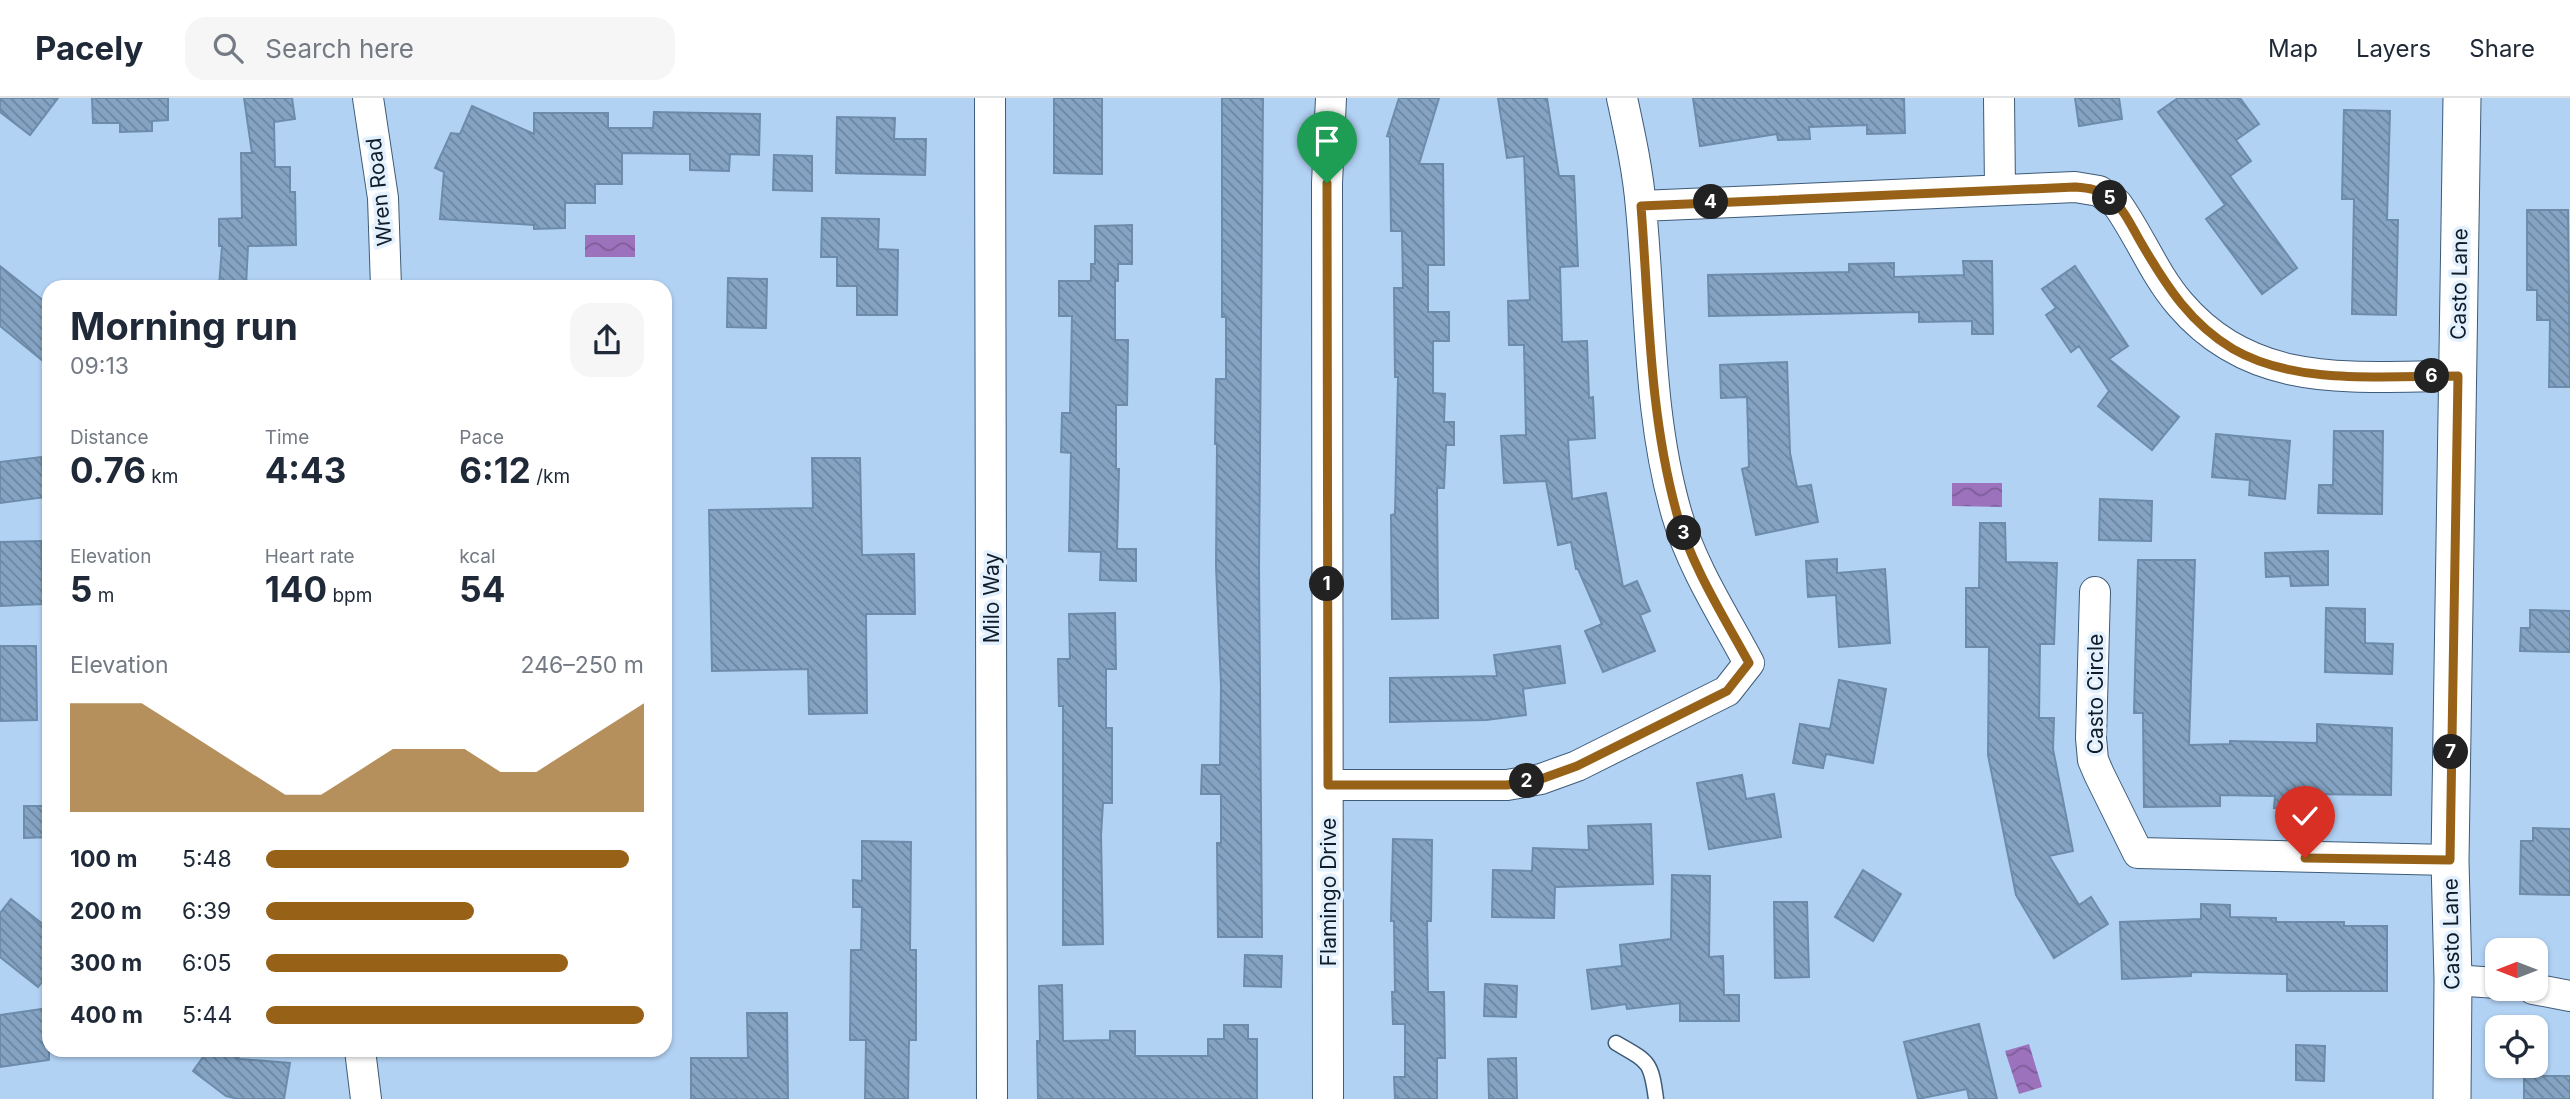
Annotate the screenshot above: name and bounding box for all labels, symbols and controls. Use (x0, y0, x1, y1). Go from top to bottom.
search box (185, 17, 675, 80)
text: Pacely (35, 28, 143, 68)
icon: search (209, 29, 247, 67)
text: Search here (265, 33, 414, 64)
text: Map (2268, 34, 2318, 63)
text: Layers (2356, 34, 2431, 63)
text: Share (2469, 34, 2535, 63)
pin (1297, 111, 1357, 183)
icon: arrive (1308, 122, 1346, 160)
street label: Wren Road (361, 137, 397, 247)
pin: 5 (2092, 180, 2128, 216)
pin: 4 (1694, 184, 1728, 220)
text: 5 (2103, 186, 2116, 209)
text: 4 (1704, 190, 1717, 213)
street label: Casto Lane (2446, 228, 2472, 340)
text: Morning run (70, 303, 298, 349)
button: share (570, 303, 644, 377)
text: 09:13 (70, 352, 129, 380)
pin: 6 (2414, 358, 2450, 394)
text: 6 (2425, 364, 2438, 387)
text: Distance (70, 426, 148, 449)
text: Time (265, 426, 309, 449)
text: Pace (459, 426, 504, 449)
text: 0.76 (70, 449, 146, 491)
text: 4:43 (265, 449, 346, 491)
text: 6:12 (459, 449, 531, 491)
text: km (146, 465, 178, 488)
text: /km (531, 465, 570, 488)
pin: 3 (1666, 516, 1702, 550)
text: 3 (1677, 521, 1690, 544)
text: Elevation (70, 545, 151, 568)
text: Heart rate (265, 545, 355, 568)
text: kcal (459, 545, 496, 568)
street label: Milo Way (979, 553, 1004, 643)
pin: 1 (1310, 566, 1344, 602)
text: 5 (70, 568, 92, 610)
text: 140 (265, 568, 327, 610)
text: 54 (459, 568, 505, 610)
text: 1 (1322, 572, 1331, 595)
text: m (92, 584, 114, 607)
text: bpm (327, 584, 372, 607)
street label: Casto Circle (2083, 634, 2108, 754)
text: Elevation (70, 651, 169, 679)
text: 246–250 m (521, 651, 644, 679)
pin: 7 (2434, 734, 2468, 770)
text: 7 (2445, 740, 2456, 763)
pin: 2 (1510, 764, 1544, 798)
text: 2 (1521, 769, 1532, 792)
pin (2275, 786, 2335, 858)
icon: check (2286, 797, 2324, 835)
street label: Flamingo Drive (1316, 818, 1341, 966)
text: 100 m (70, 845, 137, 873)
text: 5:48 (182, 845, 232, 873)
street label: Casto Lane (2438, 878, 2464, 990)
text: 200 m (70, 897, 142, 925)
text: 6:39 (182, 897, 231, 925)
north arrow (2485, 938, 2548, 1001)
map controls (2485, 938, 2548, 1078)
text: 300 m (70, 949, 142, 977)
text: 6:05 (182, 949, 231, 977)
text: 400 m (70, 1001, 143, 1029)
text: 5:44 (182, 1001, 232, 1029)
button: locate (2485, 1015, 2548, 1078)

